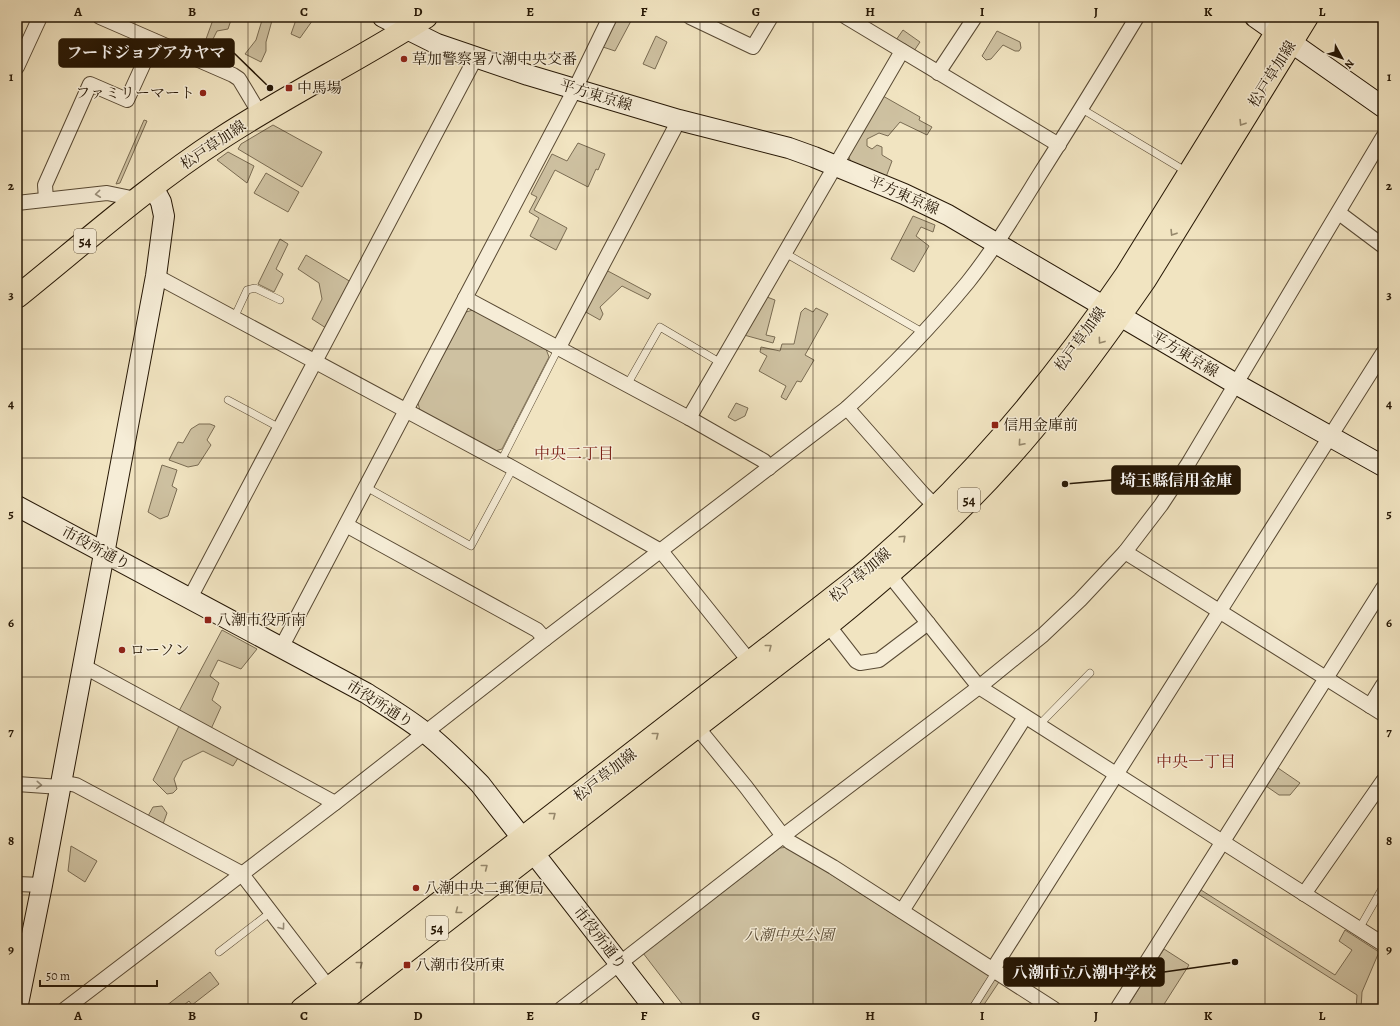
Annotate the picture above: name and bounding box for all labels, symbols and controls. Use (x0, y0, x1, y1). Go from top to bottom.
text: A (73, 3, 83, 20)
text: B (188, 3, 196, 20)
text: C (300, 3, 308, 20)
text: D (413, 3, 423, 20)
text: E (526, 3, 534, 20)
text: F (641, 3, 648, 20)
text: G (752, 3, 760, 20)
text: H (865, 3, 875, 20)
text: I (980, 3, 985, 20)
text: J (1094, 3, 1098, 20)
text: K (1204, 3, 1213, 20)
text: L (1319, 3, 1326, 20)
street label: 松戸草加線 (1244, 37, 1300, 111)
north arrow (1322, 38, 1362, 78)
callout: フードジョブアカヤマ (59, 39, 234, 67)
text: フードジョブアカヤマ (66, 42, 226, 64)
place label: 草加警察署八潮中央交番 (412, 49, 577, 69)
marker: 草加警察署八潮中央交番 (399, 54, 409, 64)
text: N (1341, 56, 1358, 72)
text: 1 (9, 68, 14, 85)
text: 1 (1387, 68, 1392, 85)
street label: 平方東京線 (557, 74, 635, 116)
place label: 中馬場 (297, 78, 342, 98)
place label: ファミリーマート (75, 83, 195, 103)
marker: 中馬場 (284, 83, 294, 93)
marker: ファミリーマート (198, 88, 208, 98)
street label: 松戸草加線 (176, 116, 250, 174)
one-way arrow (1239, 119, 1247, 126)
street label: 平方東京線 (866, 171, 942, 219)
text: 2 (8, 177, 15, 194)
text: 2 (1386, 177, 1393, 194)
one-way arrow (95, 189, 101, 198)
road number: 54 (74, 229, 96, 253)
one-way arrow (1171, 229, 1178, 236)
text: 3 (8, 286, 14, 303)
text: 3 (1386, 286, 1392, 303)
street label: 松戸草加線 (1050, 303, 1110, 375)
street label: 平方東京線 (1148, 326, 1222, 382)
one-way arrow (1099, 337, 1106, 344)
text: 4 (8, 395, 14, 412)
text: 4 (1386, 395, 1392, 412)
place label: 信用金庫前 (1003, 415, 1078, 435)
marker: 信用金庫前 (990, 420, 1000, 430)
one-way arrow (1018, 439, 1025, 446)
district label: 中央二丁目 (534, 443, 614, 465)
callout: 埼玉縣信用金庫 (1112, 466, 1240, 494)
text: 埼玉縣信用金庫 (1120, 470, 1232, 492)
road number: 54 (958, 488, 980, 512)
text: 5 (8, 505, 14, 522)
text: 5 (1386, 505, 1392, 522)
street label: 市役所通り (58, 522, 134, 574)
one-way arrow (898, 535, 906, 543)
street label: 松戸草加線 (825, 543, 895, 607)
place label: 八潮市役所南 (216, 610, 306, 630)
text: 6 (8, 614, 14, 631)
text: 6 (1386, 614, 1392, 631)
marker: 八潮市役所南 (203, 615, 213, 625)
place label: ローソン (130, 640, 189, 660)
one-way arrow (765, 644, 772, 651)
marker: ローソン (117, 645, 127, 655)
street label: 市役所通り (343, 676, 417, 732)
text: 7 (8, 723, 14, 740)
text: 7 (1386, 723, 1392, 740)
one-way arrow (651, 733, 658, 740)
street label: 松戸草加線 (569, 744, 641, 806)
district label: 中央一丁目 (1156, 751, 1236, 773)
one-way arrow (36, 781, 42, 790)
one-way arrow (549, 813, 556, 820)
text: 8 (8, 832, 14, 849)
text: 8 (1386, 832, 1392, 849)
one-way arrow (480, 865, 487, 872)
place label: 八潮中央二郵便局 (424, 878, 544, 898)
marker: 八潮中央二郵便局 (411, 883, 421, 893)
street label: 市役所通り (569, 902, 631, 974)
one-way arrow (456, 907, 463, 914)
road number: 54 (426, 916, 448, 940)
one-way arrow (277, 922, 284, 929)
park label: 八潮中央公園 (744, 925, 837, 945)
text: 9 (8, 941, 14, 958)
text: 9 (1386, 941, 1392, 958)
place label: 八潮市役所東 (415, 955, 505, 975)
callout: 八潮市立八潮中学校 (1004, 958, 1164, 986)
marker: 八潮市役所東 (402, 960, 412, 970)
scale bar (40, 962, 157, 988)
one-way arrow (355, 962, 362, 969)
text: 八潮市立八潮中学校 (1012, 962, 1157, 984)
text: 50 m (46, 968, 70, 984)
text: A (73, 1007, 83, 1024)
text: B (188, 1007, 196, 1024)
text: C (300, 1007, 308, 1024)
text: D (413, 1007, 423, 1024)
text: E (526, 1007, 534, 1024)
text: F (641, 1007, 648, 1024)
text: G (752, 1007, 760, 1024)
text: H (865, 1007, 875, 1024)
text: I (980, 1007, 985, 1024)
text: J (1094, 1007, 1098, 1024)
text: K (1204, 1007, 1213, 1024)
text: L (1319, 1007, 1326, 1024)

